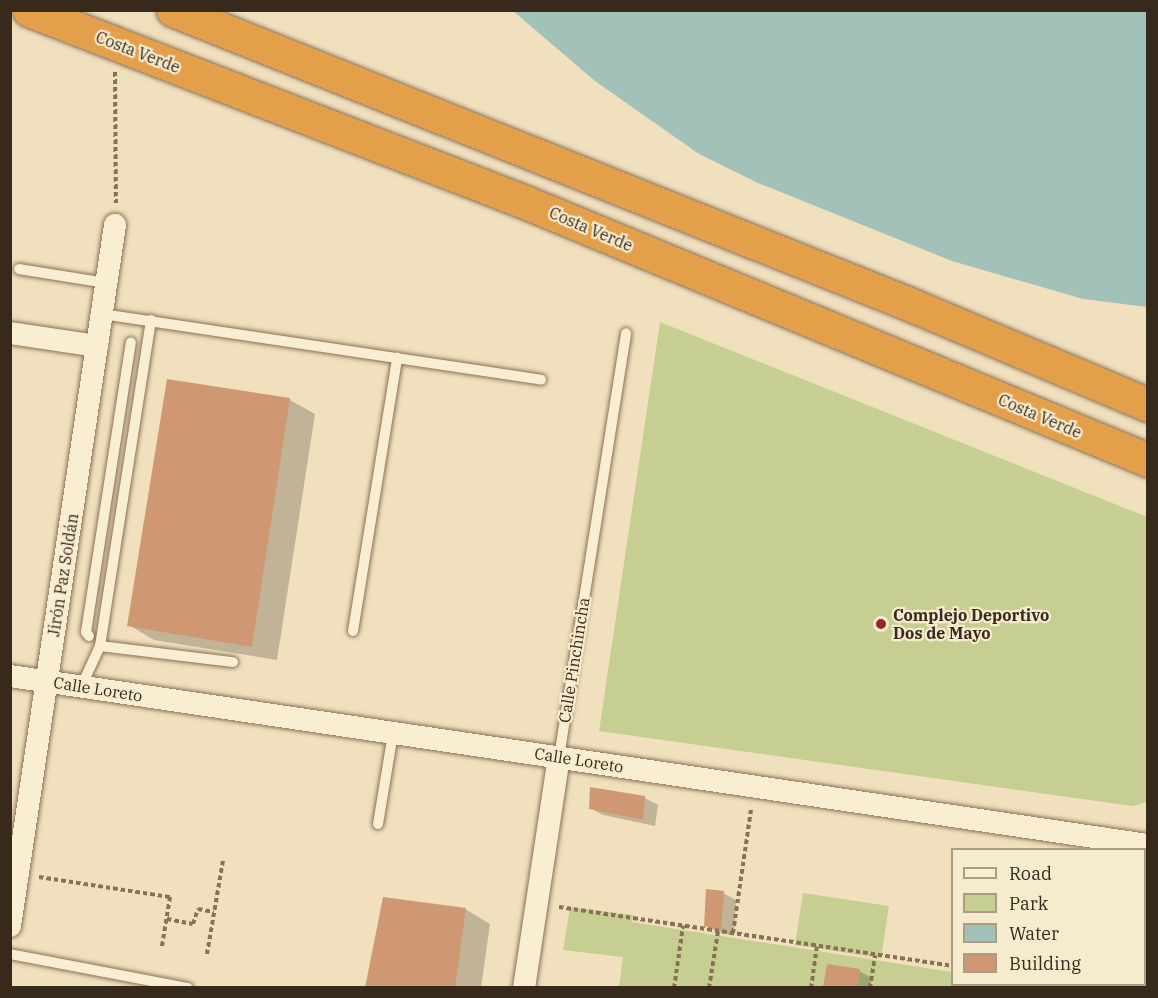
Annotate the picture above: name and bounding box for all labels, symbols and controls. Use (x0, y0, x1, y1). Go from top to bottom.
street label: Costa Verde (93, 27, 183, 77)
street label: Costa Verde (546, 203, 636, 255)
street label: Costa Verde (995, 390, 1085, 442)
street label: Jirón Paz Soldán (44, 512, 82, 638)
street label: Calle Pinchincha (555, 596, 593, 724)
place label: Complejo Deportivo Dos de Mayo (893, 605, 1049, 643)
marker: Complejo Deportivo Dos de Mayo (874, 617, 888, 631)
street label: Calle Loreto (52, 673, 144, 705)
street label: Calle Loreto (533, 744, 625, 776)
legend (951, 848, 1146, 986)
text: Road (1009, 862, 1052, 885)
text: Park (1009, 892, 1048, 915)
text: Water (1009, 922, 1059, 945)
text: Building (1009, 952, 1081, 975)

